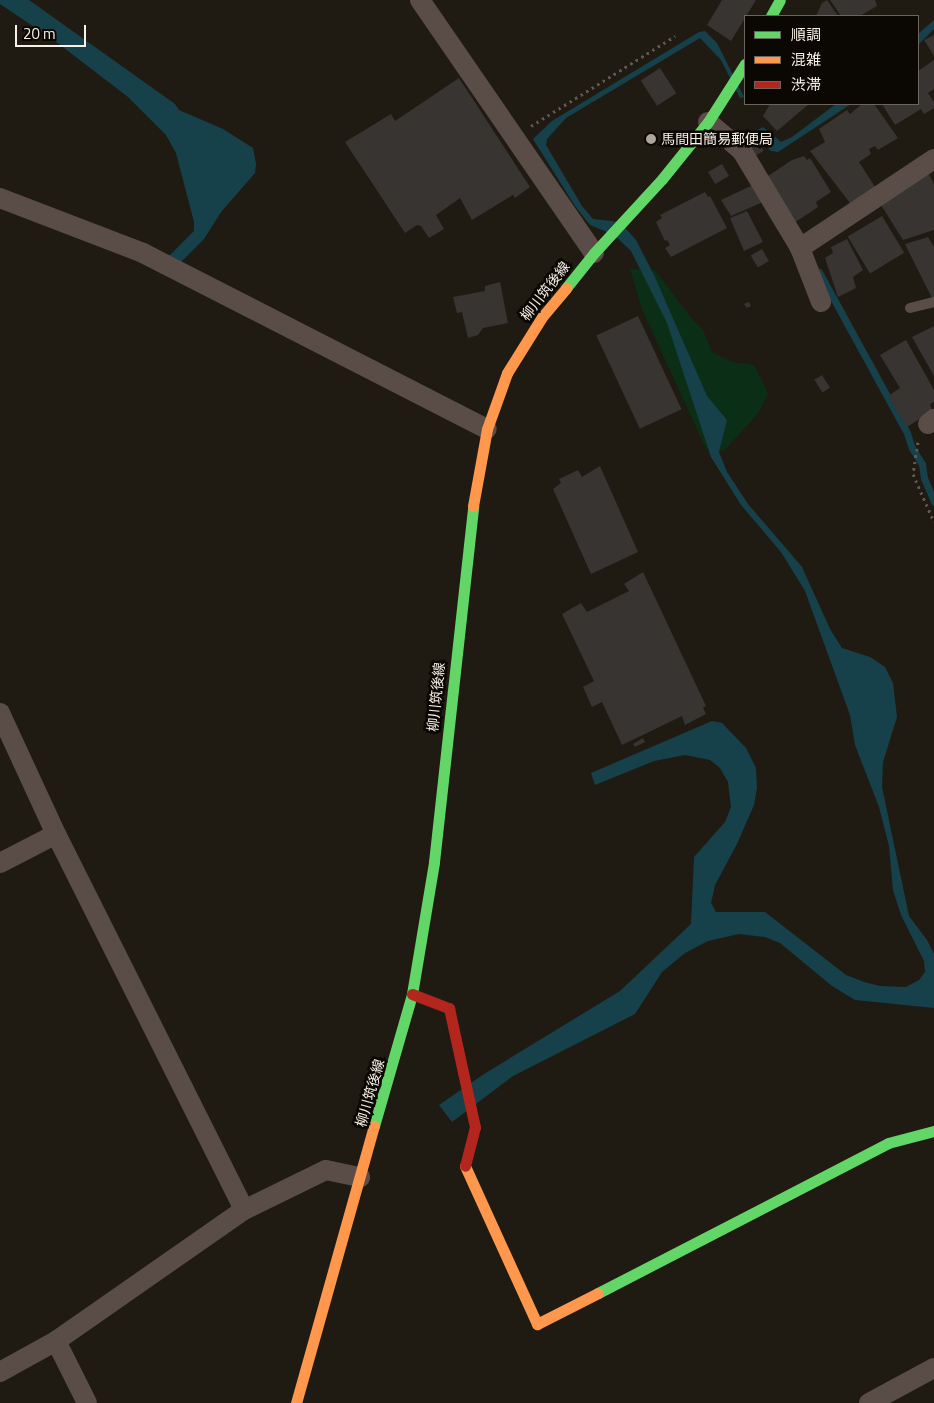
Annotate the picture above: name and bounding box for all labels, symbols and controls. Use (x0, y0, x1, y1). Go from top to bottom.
scale bar (18, 15, 89, 47)
legend (744, 15, 919, 105)
text: 20 m (23, 22, 56, 45)
text: 順調 (791, 23, 821, 46)
text: 混雑 (791, 48, 821, 71)
text: 渋滞 (791, 73, 821, 96)
place label: 馬間田簡易郵便局 (661, 131, 773, 147)
marker: 馬間田簡易郵便局 (645, 133, 657, 145)
street label: 柳川筑後線 (517, 258, 573, 324)
street label: 柳川筑後線 (424, 661, 448, 733)
street label: 柳川筑後線 (352, 1057, 388, 1129)

